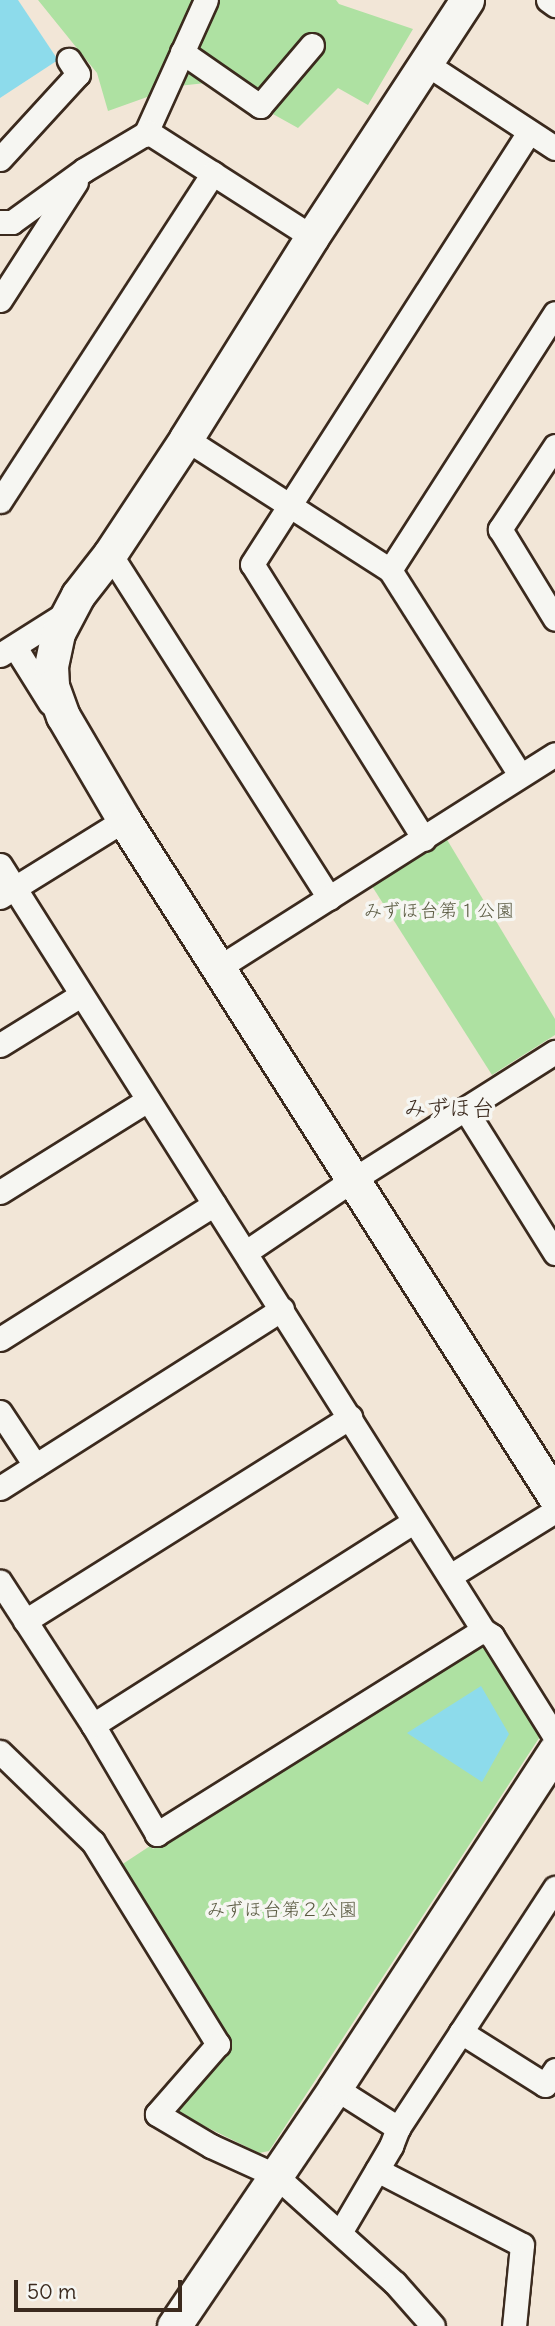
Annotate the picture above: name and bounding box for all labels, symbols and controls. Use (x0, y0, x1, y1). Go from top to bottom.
park label: みずほ台第１公園 (363, 900, 515, 922)
district label: みずほ台 (403, 1094, 495, 1122)
park label: みずほ台第２公園 (206, 1899, 358, 1921)
scale bar (18, 2266, 186, 2310)
text: 50 m (27, 2278, 76, 2305)

